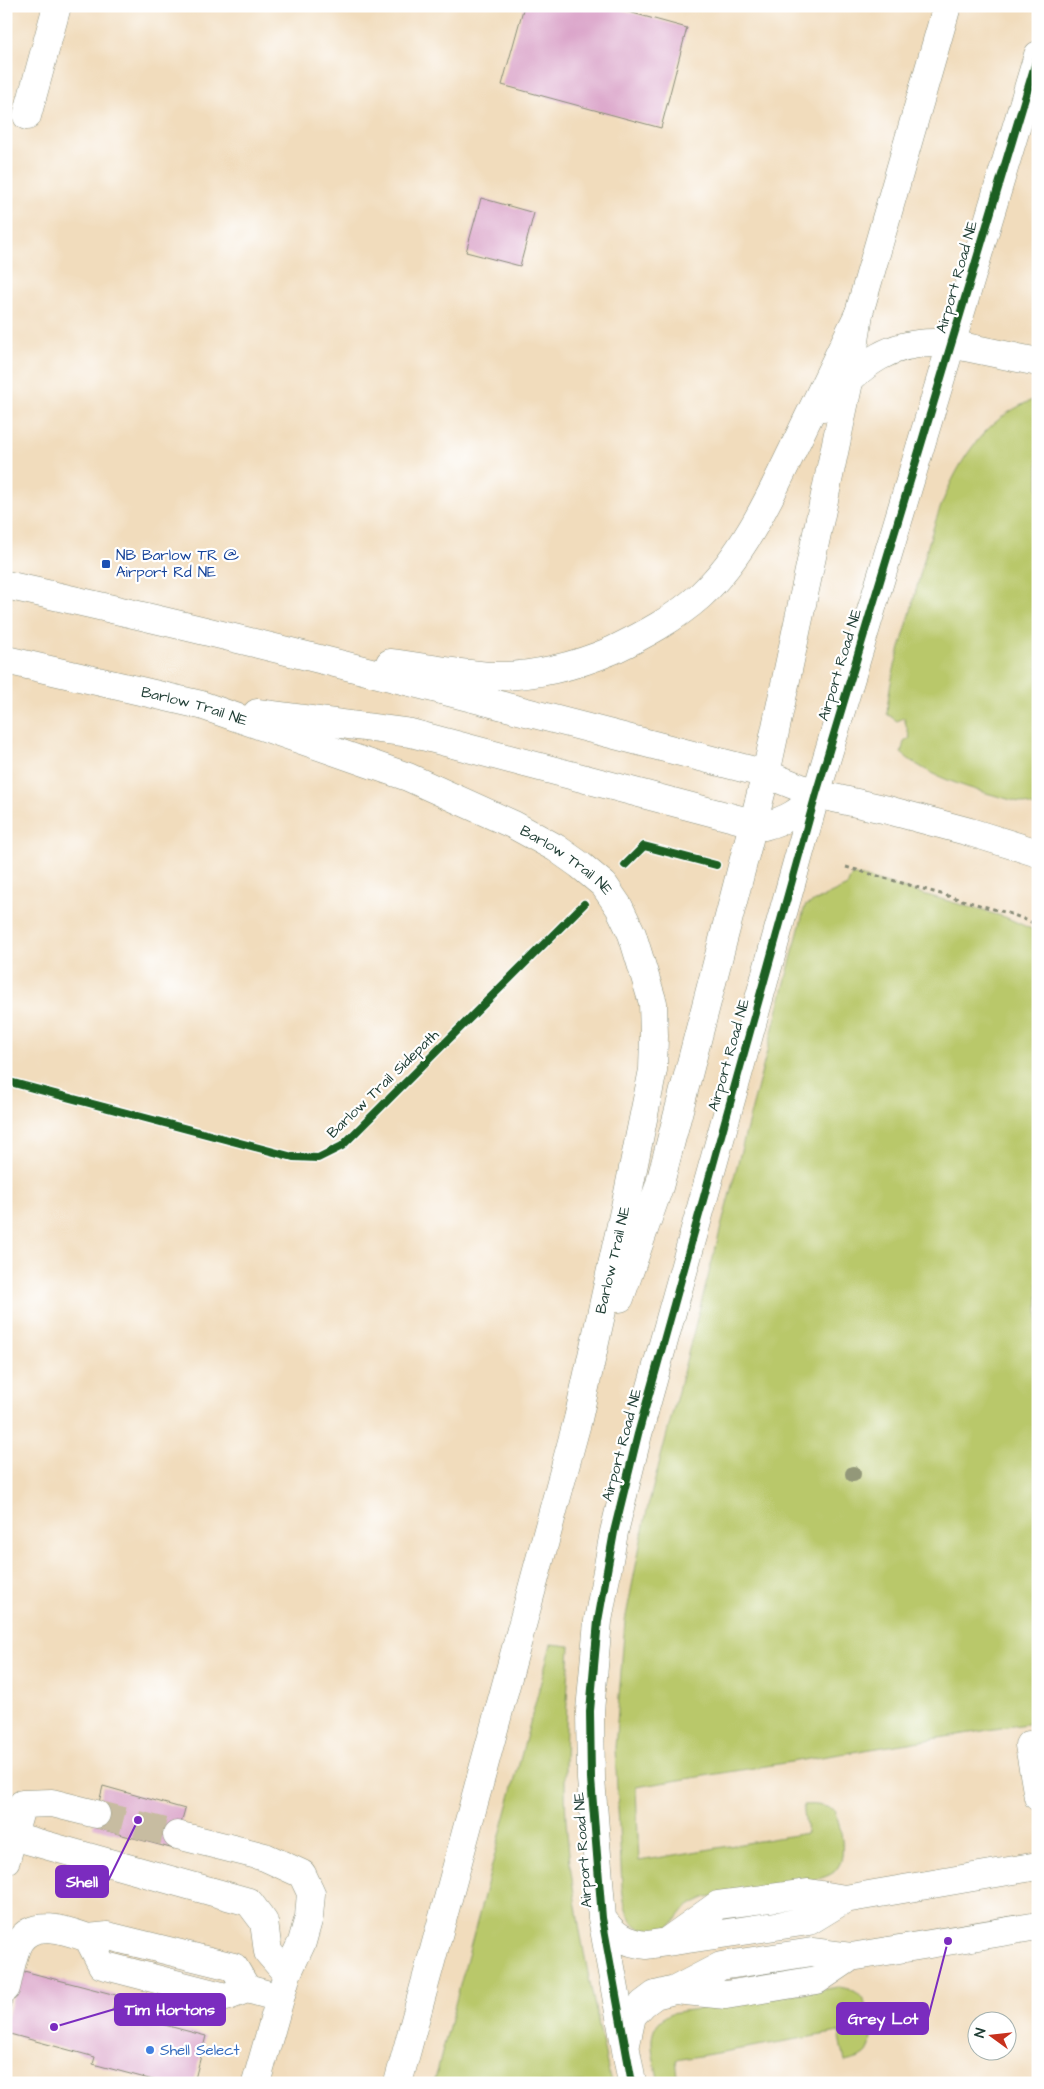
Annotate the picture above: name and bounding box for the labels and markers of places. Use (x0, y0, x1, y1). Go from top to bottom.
place label: NB Barlow TR @ Airport Rd NE (116, 545, 240, 583)
marker: NB Barlow TR @ Airport Rd NE (100, 558, 112, 570)
callout: Shell (56, 1866, 108, 1897)
callout: Tim Hortons (115, 1994, 225, 2025)
callout: Grey Lot (837, 2003, 928, 2034)
place label: Shell Select (160, 2040, 240, 2061)
marker: Shell Select (144, 2044, 156, 2056)

